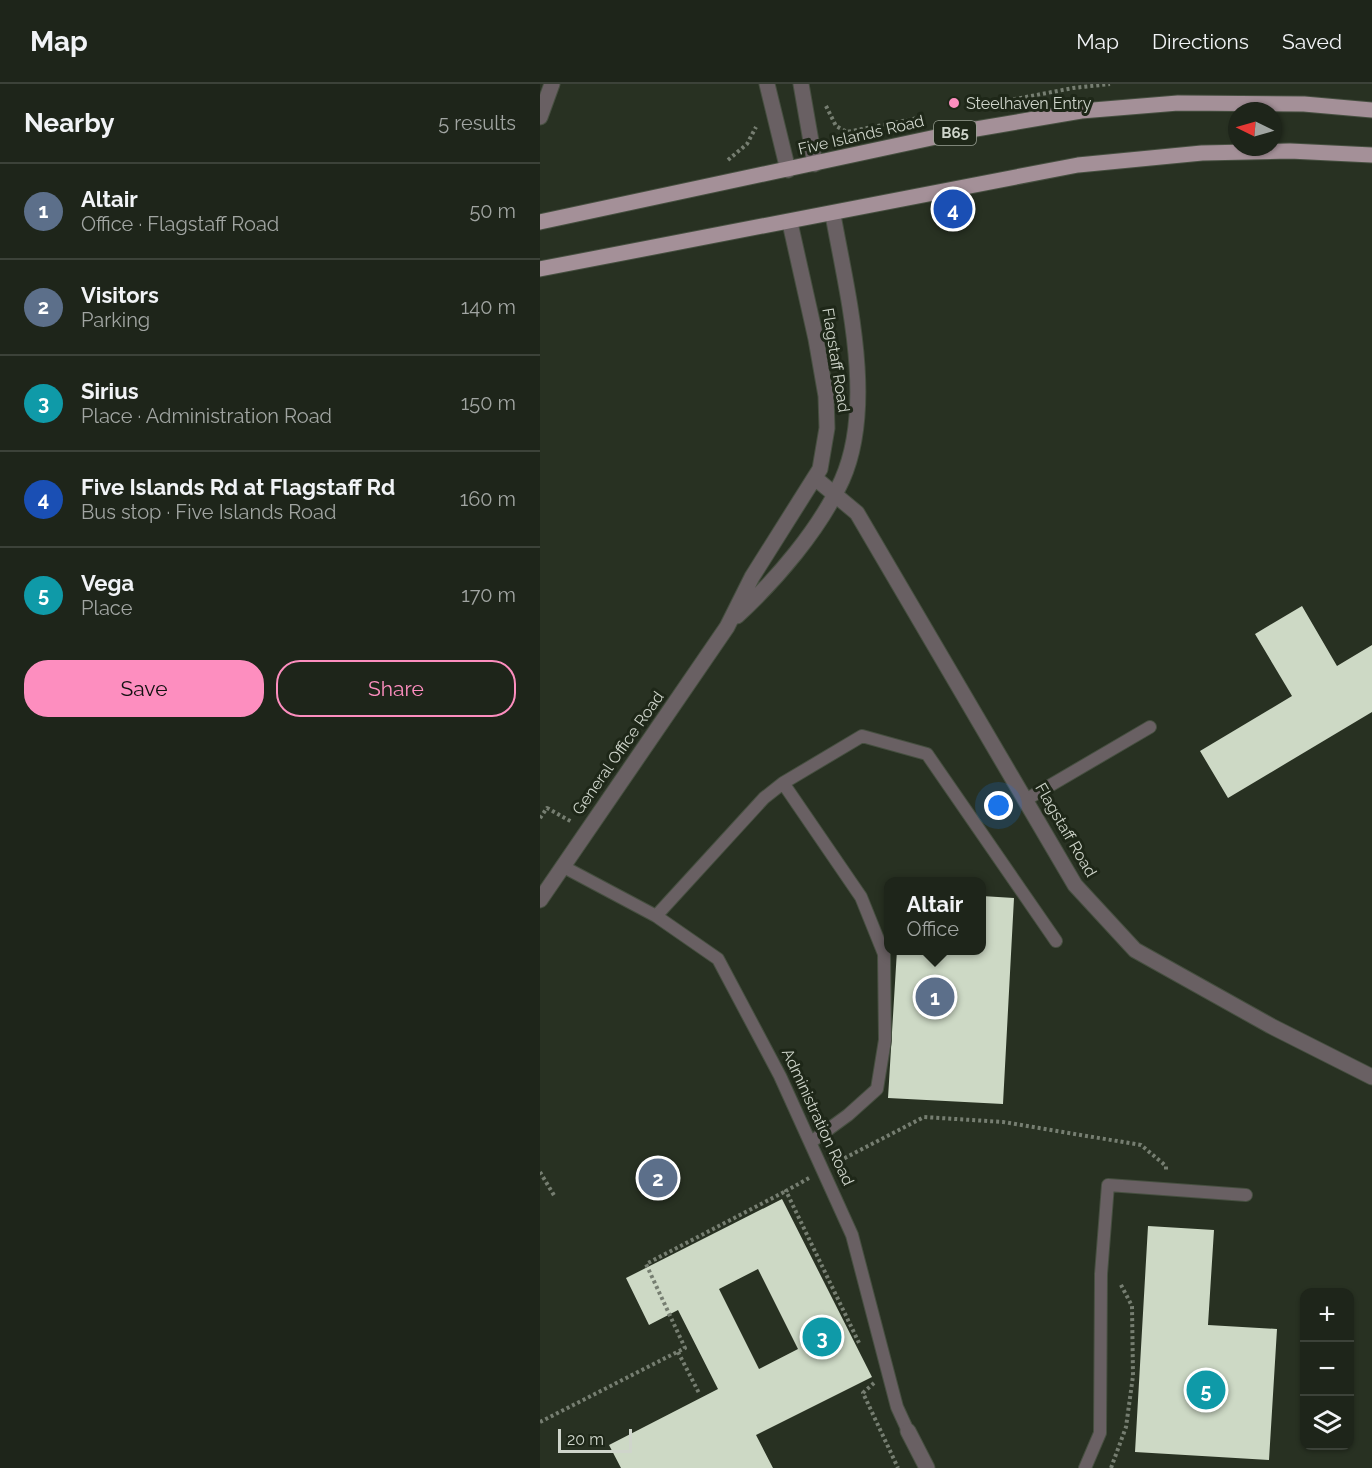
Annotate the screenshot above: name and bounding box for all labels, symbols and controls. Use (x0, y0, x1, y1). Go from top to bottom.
text: Map (30, 25, 88, 58)
text: Map (1076, 29, 1119, 54)
text: Directions (1152, 29, 1249, 54)
text: Saved (1282, 29, 1342, 54)
place label: Steelhaven Entry (966, 94, 1092, 113)
marker: Steelhaven Entry (947, 96, 961, 110)
north arrow (1228, 102, 1282, 156)
text: Nearby (24, 108, 114, 138)
text: 5 results (438, 111, 516, 135)
street label: Five Islands Road (796, 111, 926, 159)
road number: B65 (934, 121, 976, 145)
text: Altair (81, 186, 138, 212)
pin: 4 (934, 186, 972, 232)
text: 1 (39, 199, 48, 223)
text: 50 m (469, 199, 516, 223)
text: Office · Flagstaff Road (81, 212, 279, 236)
text: Visitors (81, 282, 159, 308)
text: 2 (38, 295, 49, 319)
text: 140 m (461, 295, 516, 319)
street label: Flagstaff Road (818, 306, 854, 414)
text: Parking (81, 308, 150, 332)
text: Sirius (81, 378, 139, 404)
text: 3 (38, 391, 49, 415)
text: 150 m (461, 391, 516, 415)
text: Place · Administration Road (81, 404, 332, 428)
text: Five Islands Rd at Flagstaff Rd (81, 474, 395, 500)
text: 4 (38, 487, 49, 511)
text: 160 m (460, 487, 516, 511)
text: Bus stop · Five Islands Road (81, 500, 336, 524)
text: Vega (81, 570, 134, 596)
text: 5 (38, 583, 49, 607)
text: 170 m (461, 583, 516, 607)
text: Place (81, 596, 132, 620)
button: Save (24, 660, 264, 717)
button: Share (276, 660, 516, 717)
street label: General Office Road (568, 688, 668, 818)
street label: Flagstaff Road (1031, 780, 1101, 880)
your location (984, 791, 1013, 820)
popup (884, 877, 986, 955)
text: Altair (907, 891, 963, 917)
text: Office (907, 917, 959, 941)
pin: 1 (916, 974, 954, 1020)
street label: Administration Road (778, 1045, 858, 1189)
pin: 2 (638, 1156, 678, 1200)
map controls (1300, 1288, 1354, 1450)
button: + (1300, 1288, 1354, 1342)
pin: 3 (802, 1314, 842, 1360)
button: − (1300, 1342, 1354, 1396)
pin: 5 (1186, 1368, 1226, 1412)
button: layers (1300, 1396, 1354, 1450)
scale bar (558, 1426, 632, 1454)
text: 20 m (567, 1430, 604, 1449)

